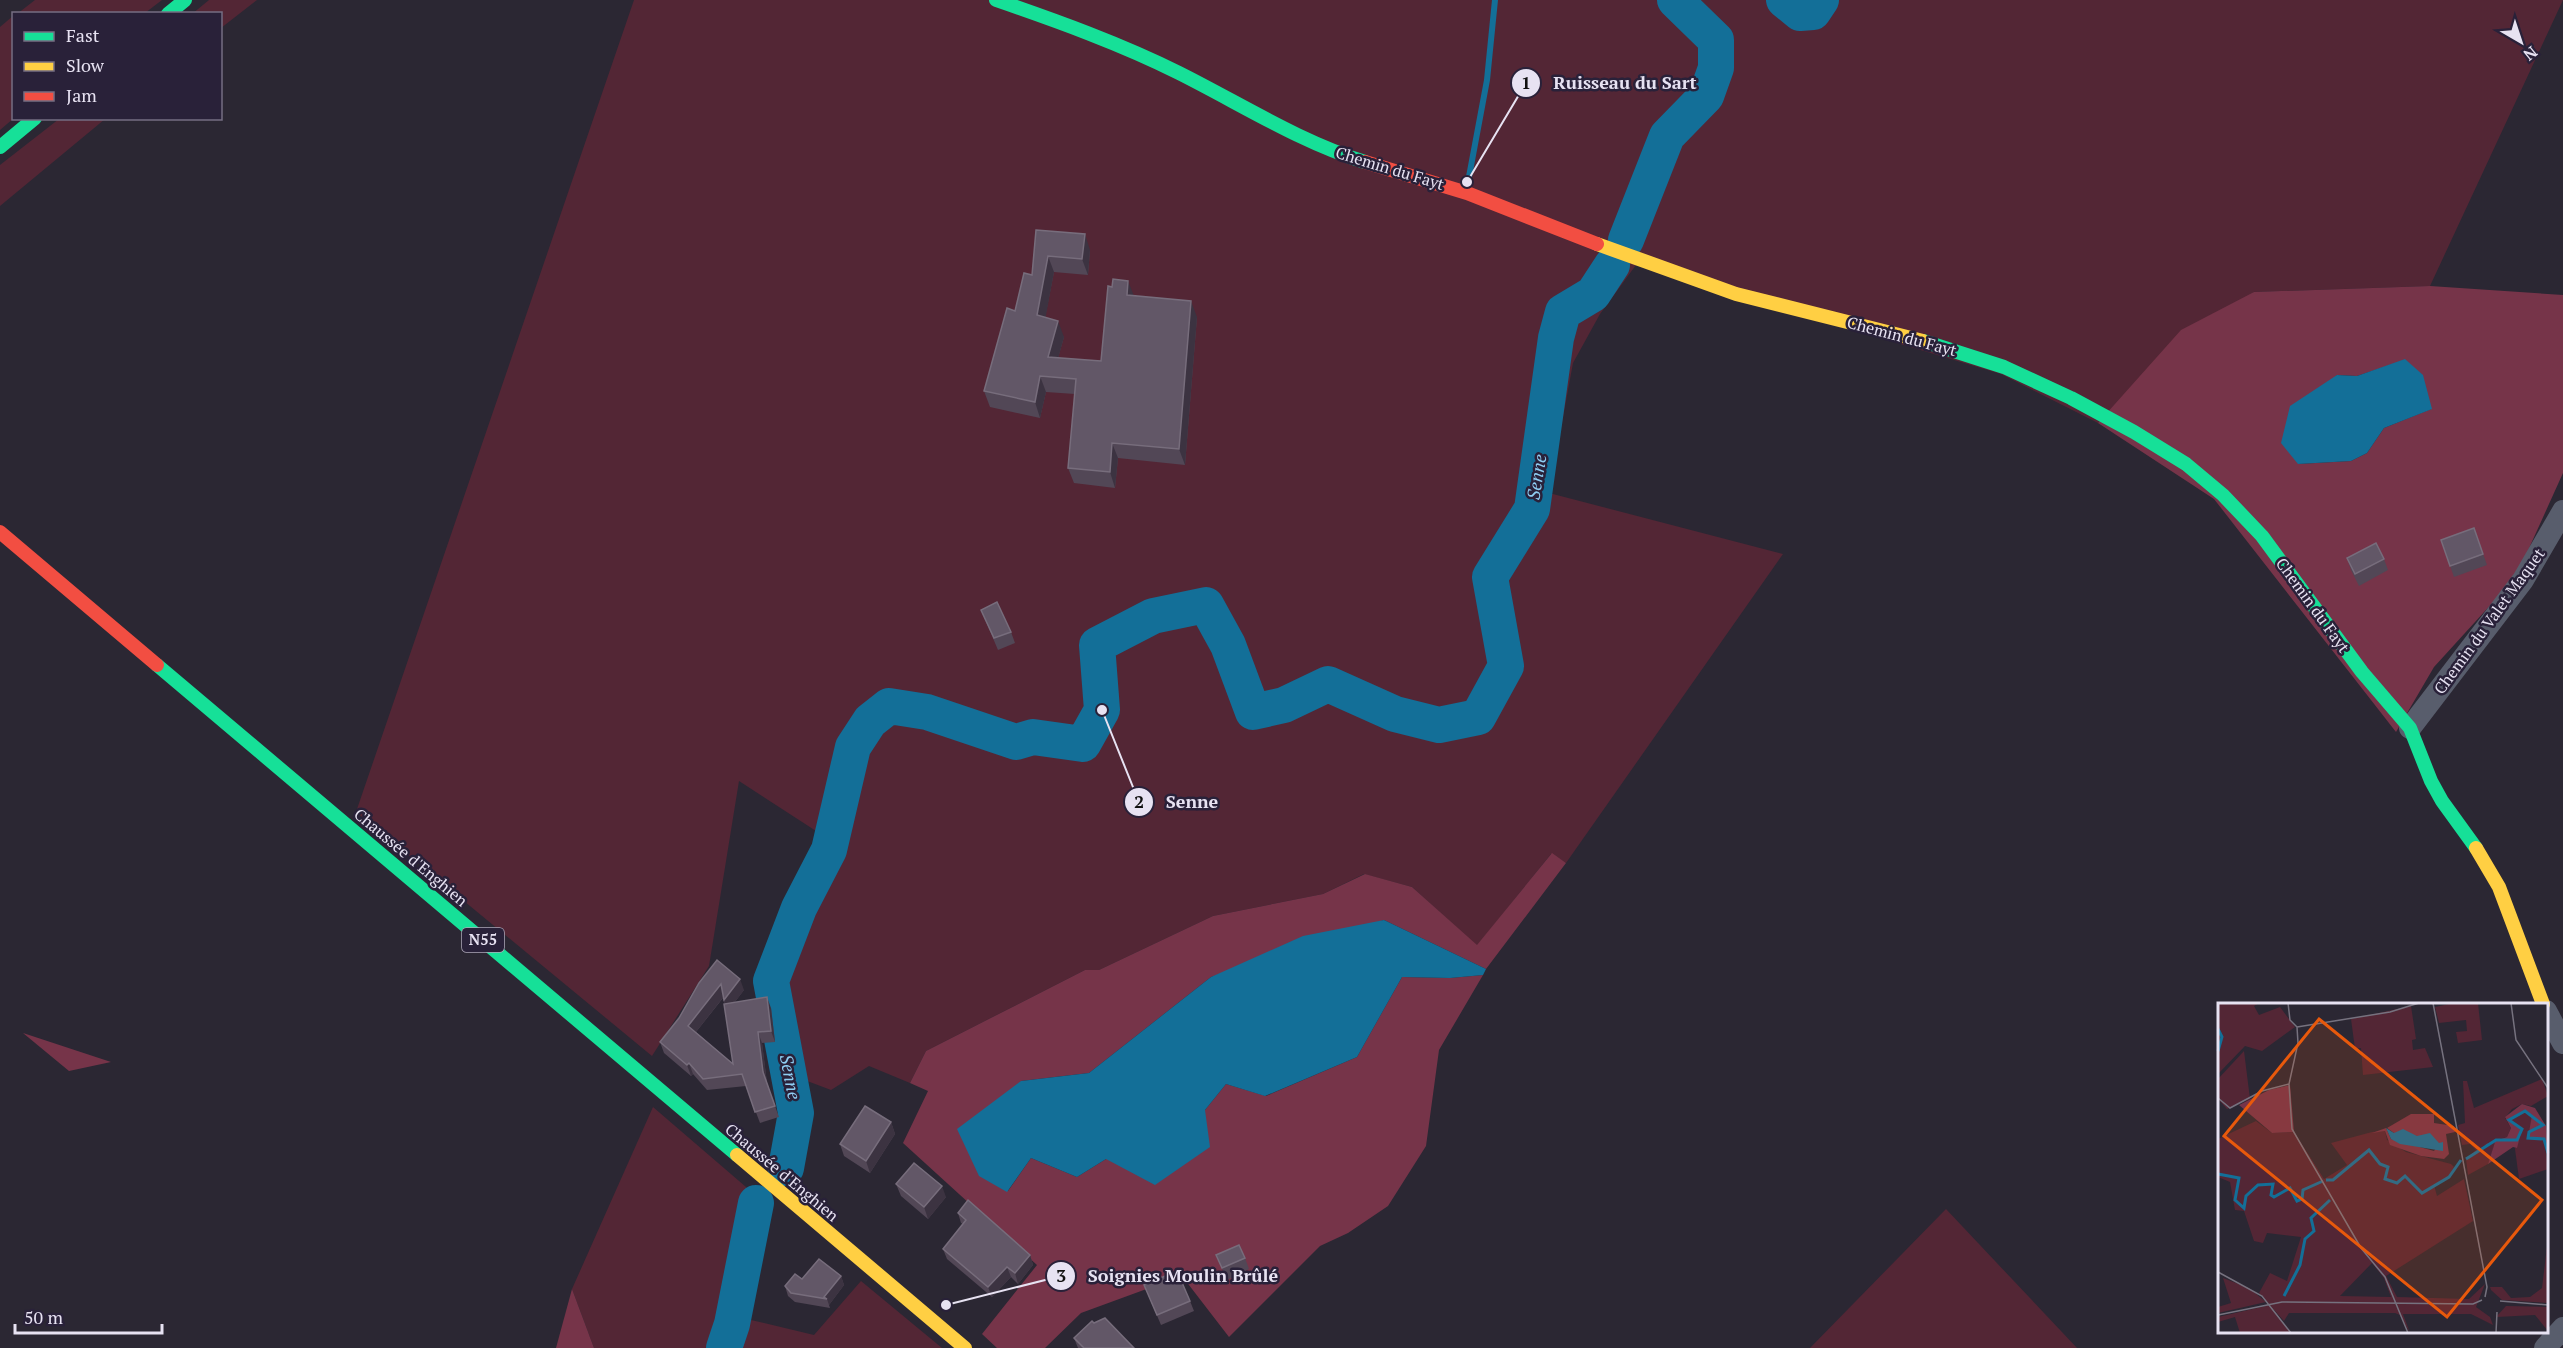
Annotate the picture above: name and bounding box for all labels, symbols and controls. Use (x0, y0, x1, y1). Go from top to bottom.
legend (12, 12, 222, 120)
north arrow (2491, 12, 2551, 72)
text: Fast (66, 23, 100, 47)
text: N (2519, 41, 2542, 66)
text: Slow (66, 53, 105, 77)
callout: Ruisseau du Sart (1511, 65, 1709, 101)
text: 1 (1521, 70, 1531, 94)
text: Ruisseau du Sart (1553, 70, 1697, 94)
text: Jam (66, 83, 97, 107)
street label: Chemin du Fayt (1333, 141, 1447, 195)
street label: Chemin du Fayt (1845, 311, 1959, 361)
water label: Senne (1521, 452, 1551, 501)
street label: Chemin du Valet Maquet (2429, 543, 2550, 698)
street label: Chemin du Fayt (2271, 553, 2355, 657)
callout: Senne (1124, 784, 1231, 820)
text: 2 (1134, 789, 1144, 813)
text: Senne (1166, 789, 1219, 813)
street label: Chaussée d'Enghien (349, 803, 473, 911)
road number: N55 (462, 928, 504, 952)
inset map (2218, 1003, 2548, 1333)
water label: Senne (775, 1052, 807, 1102)
street label: Chaussée d'Enghien (720, 1118, 844, 1226)
callout: Soignies Moulin Brûlé (1046, 1258, 1290, 1294)
text: 3 (1056, 1263, 1066, 1287)
text: Soignies Moulin Brûlé (1088, 1263, 1279, 1287)
scale bar (15, 1297, 162, 1335)
text: 50 m (24, 1305, 64, 1329)

